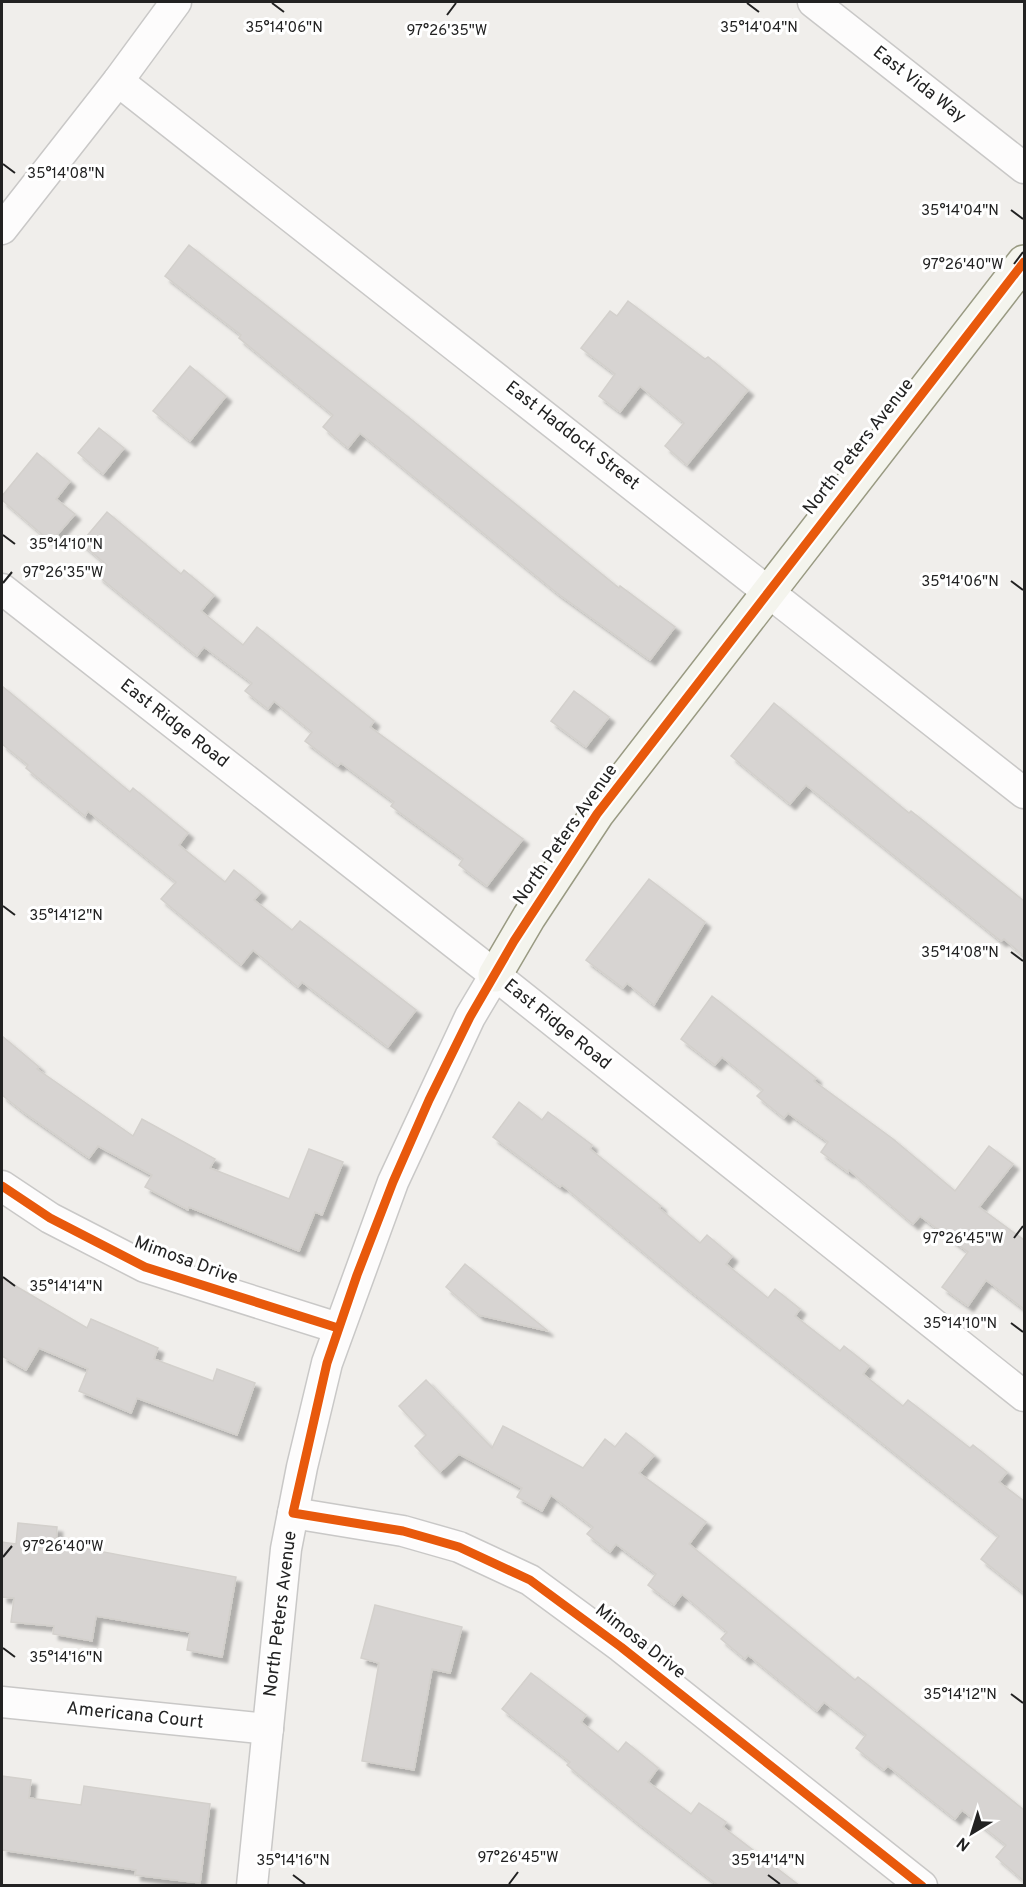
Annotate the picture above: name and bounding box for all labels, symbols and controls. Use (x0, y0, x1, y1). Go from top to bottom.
text: 35°14'06"N (245, 19, 323, 38)
text: 35°14'04"N (720, 19, 798, 38)
text: 97°26'35"W (407, 22, 487, 41)
street label: East Vida Way (868, 41, 970, 129)
text: 35°14'08"N (27, 165, 105, 184)
text: 35°14'04"N (921, 202, 999, 221)
text: 97°26'40"W (922, 256, 1004, 275)
street label: North Peters Avenue (798, 374, 920, 520)
street label: East Haddock Street (500, 376, 644, 496)
text: 35°14'10"N (29, 536, 103, 555)
text: 97°26'35"W (23, 564, 103, 583)
text: 35°14'06"N (921, 573, 999, 592)
street label: East Ridge Road (115, 674, 233, 774)
street label: North Peters Avenue (509, 760, 623, 910)
text: 35°14'12"N (29, 907, 103, 926)
text: 35°14'08"N (921, 944, 999, 963)
street label: East Ridge Road (499, 975, 615, 1075)
text: 97°26'45"W (922, 1230, 1004, 1249)
street label: Mimosa Drive (131, 1232, 241, 1290)
text: 35°14'14"N (29, 1278, 103, 1297)
text: 35°14'10"N (923, 1315, 997, 1334)
street label: North Peters Avenue (259, 1530, 303, 1698)
text: 97°26'40"W (22, 1538, 104, 1557)
street label: Mimosa Drive (590, 1599, 690, 1685)
text: 35°14'16"N (29, 1649, 103, 1668)
text: 35°14'12"N (923, 1686, 997, 1705)
street label: Americana Court (65, 1697, 205, 1735)
north arrow (942, 1803, 1002, 1863)
text: N (953, 1832, 975, 1855)
text: 97°26'45"W (477, 1849, 559, 1868)
text: 35°14'16"N (256, 1852, 330, 1871)
text: 35°14'14"N (731, 1852, 805, 1871)

